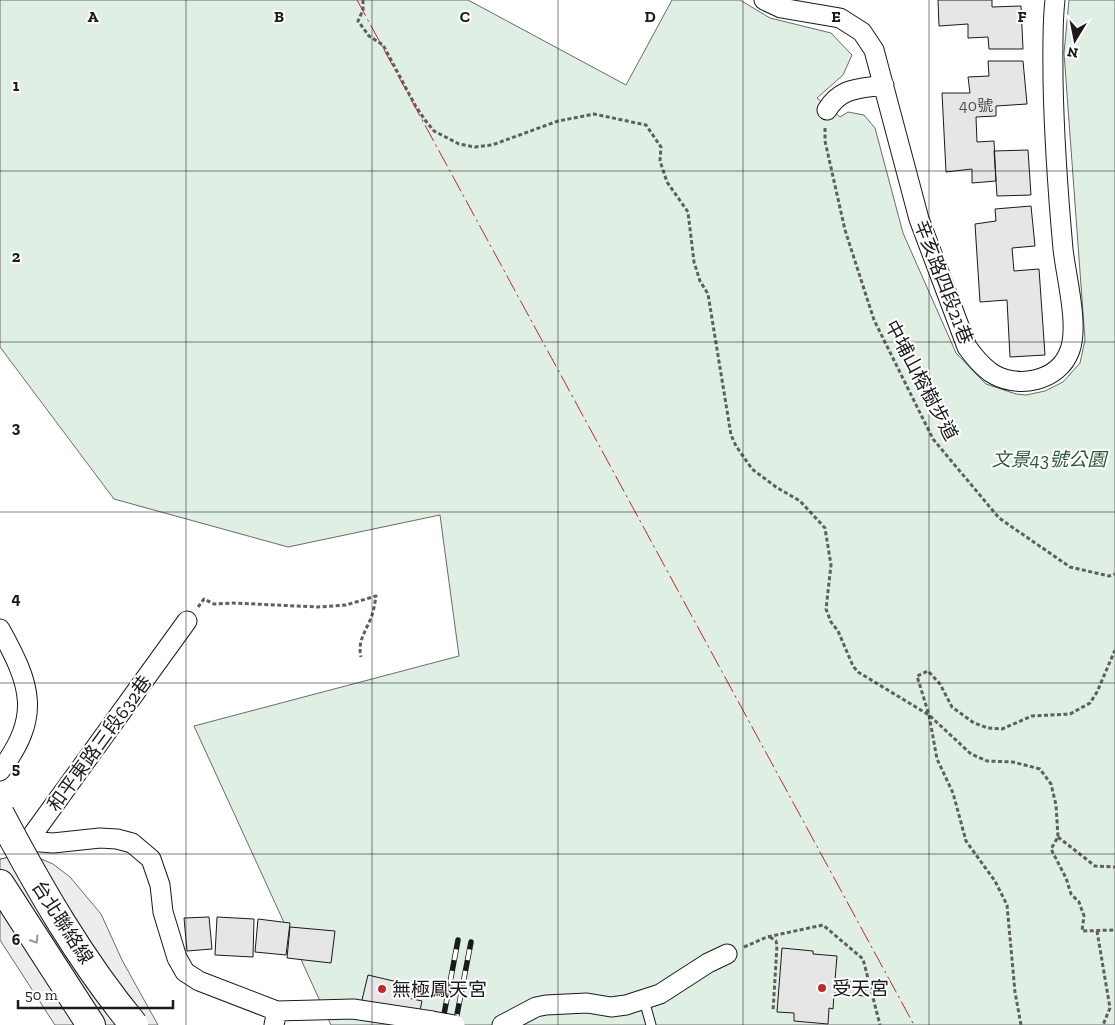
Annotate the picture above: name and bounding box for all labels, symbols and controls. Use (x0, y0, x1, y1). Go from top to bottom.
text: A (88, 7, 99, 26)
text: B (274, 7, 284, 26)
text: C (460, 7, 470, 26)
text: D (644, 7, 656, 26)
text: E (831, 7, 841, 26)
text: F (1017, 7, 1027, 26)
north arrow (1050, 15, 1100, 65)
text: N (1066, 43, 1080, 62)
text: 1 (13, 76, 20, 95)
house number: 40號 (959, 96, 993, 115)
street label: 辛亥路四段21巷 (909, 217, 978, 348)
text: 2 (12, 247, 21, 266)
street label: 中埔山榕樹步道 (880, 316, 963, 444)
text: 3 (12, 418, 21, 437)
park label: 文景43號公園 (992, 448, 1109, 471)
text: 4 (11, 589, 21, 608)
street label: 和平東路三段632巷 (42, 671, 156, 816)
text: 5 (12, 759, 20, 778)
street label: 台北聯絡線 (27, 876, 98, 968)
text: 6 (12, 930, 21, 949)
one-way arrow (29, 935, 39, 944)
place label: 受天宮 (832, 977, 889, 1000)
scale bar (18, 978, 172, 1010)
place label: 無極鳳天宮 (392, 978, 487, 1001)
marker: 受天宮 (816, 982, 828, 994)
marker: 無極鳳天宮 (376, 983, 388, 995)
text: 50 m (25, 986, 58, 1004)

